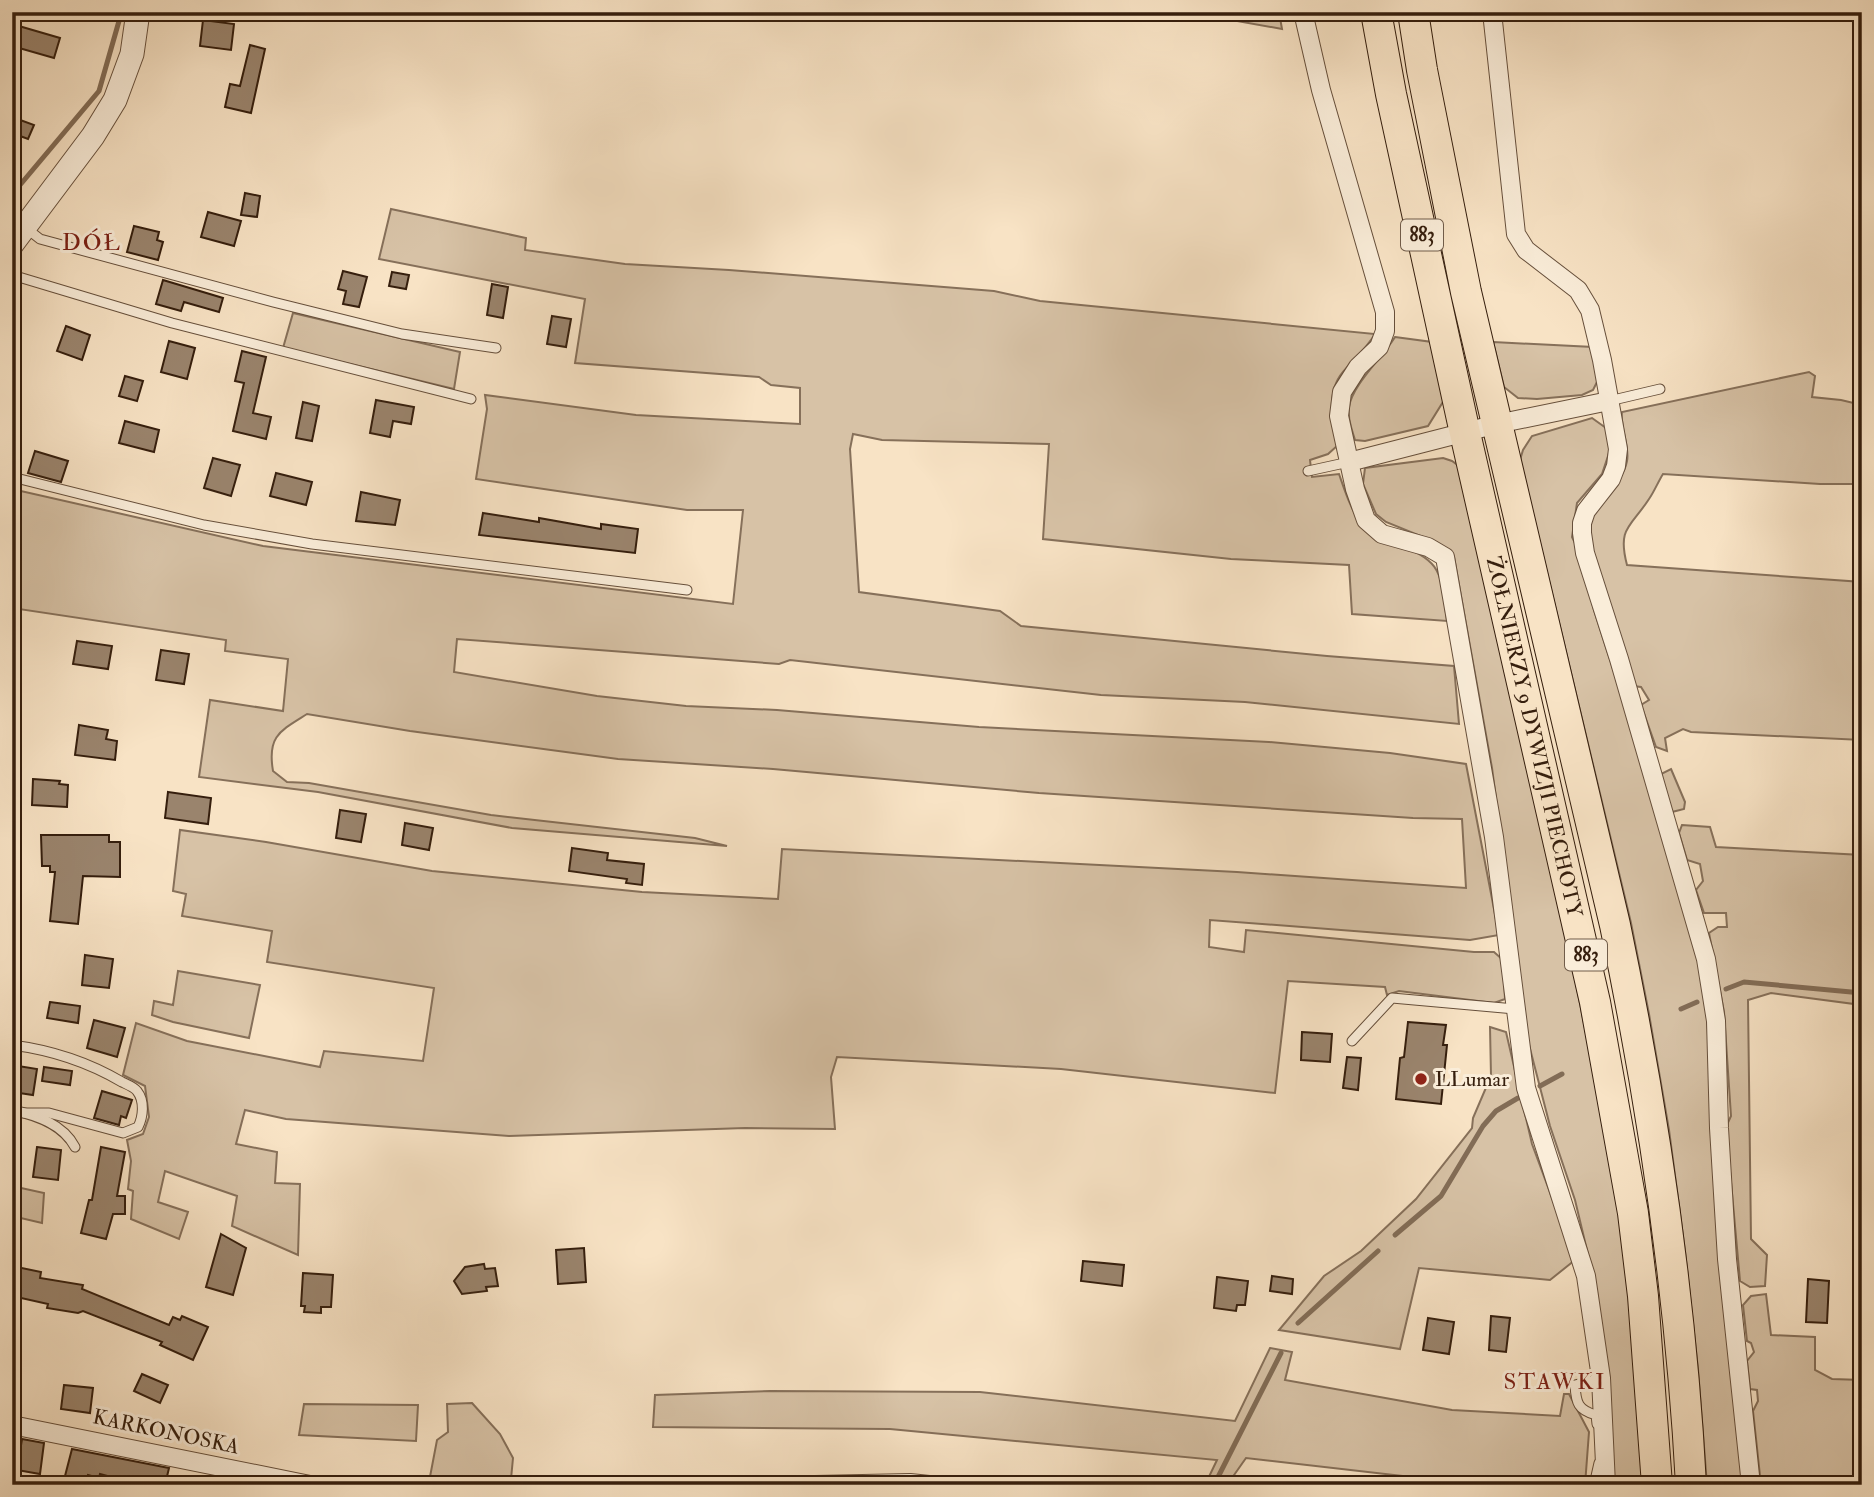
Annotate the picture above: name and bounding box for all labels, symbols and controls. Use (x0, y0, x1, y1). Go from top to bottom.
road number: 883 (1401, 219, 1443, 250)
district label: DÓŁ (62, 228, 122, 257)
street label: ŻOŁNIERZY 9 DYWIZJI PIECHOTY (1480, 554, 1589, 920)
road number: 883 (1565, 939, 1607, 970)
place label: LLumar (1435, 1066, 1509, 1093)
marker: LLumar (1413, 1071, 1429, 1087)
district label: STAWKI (1503, 1367, 1607, 1396)
street label: KARKONOSKA (90, 1403, 242, 1461)

